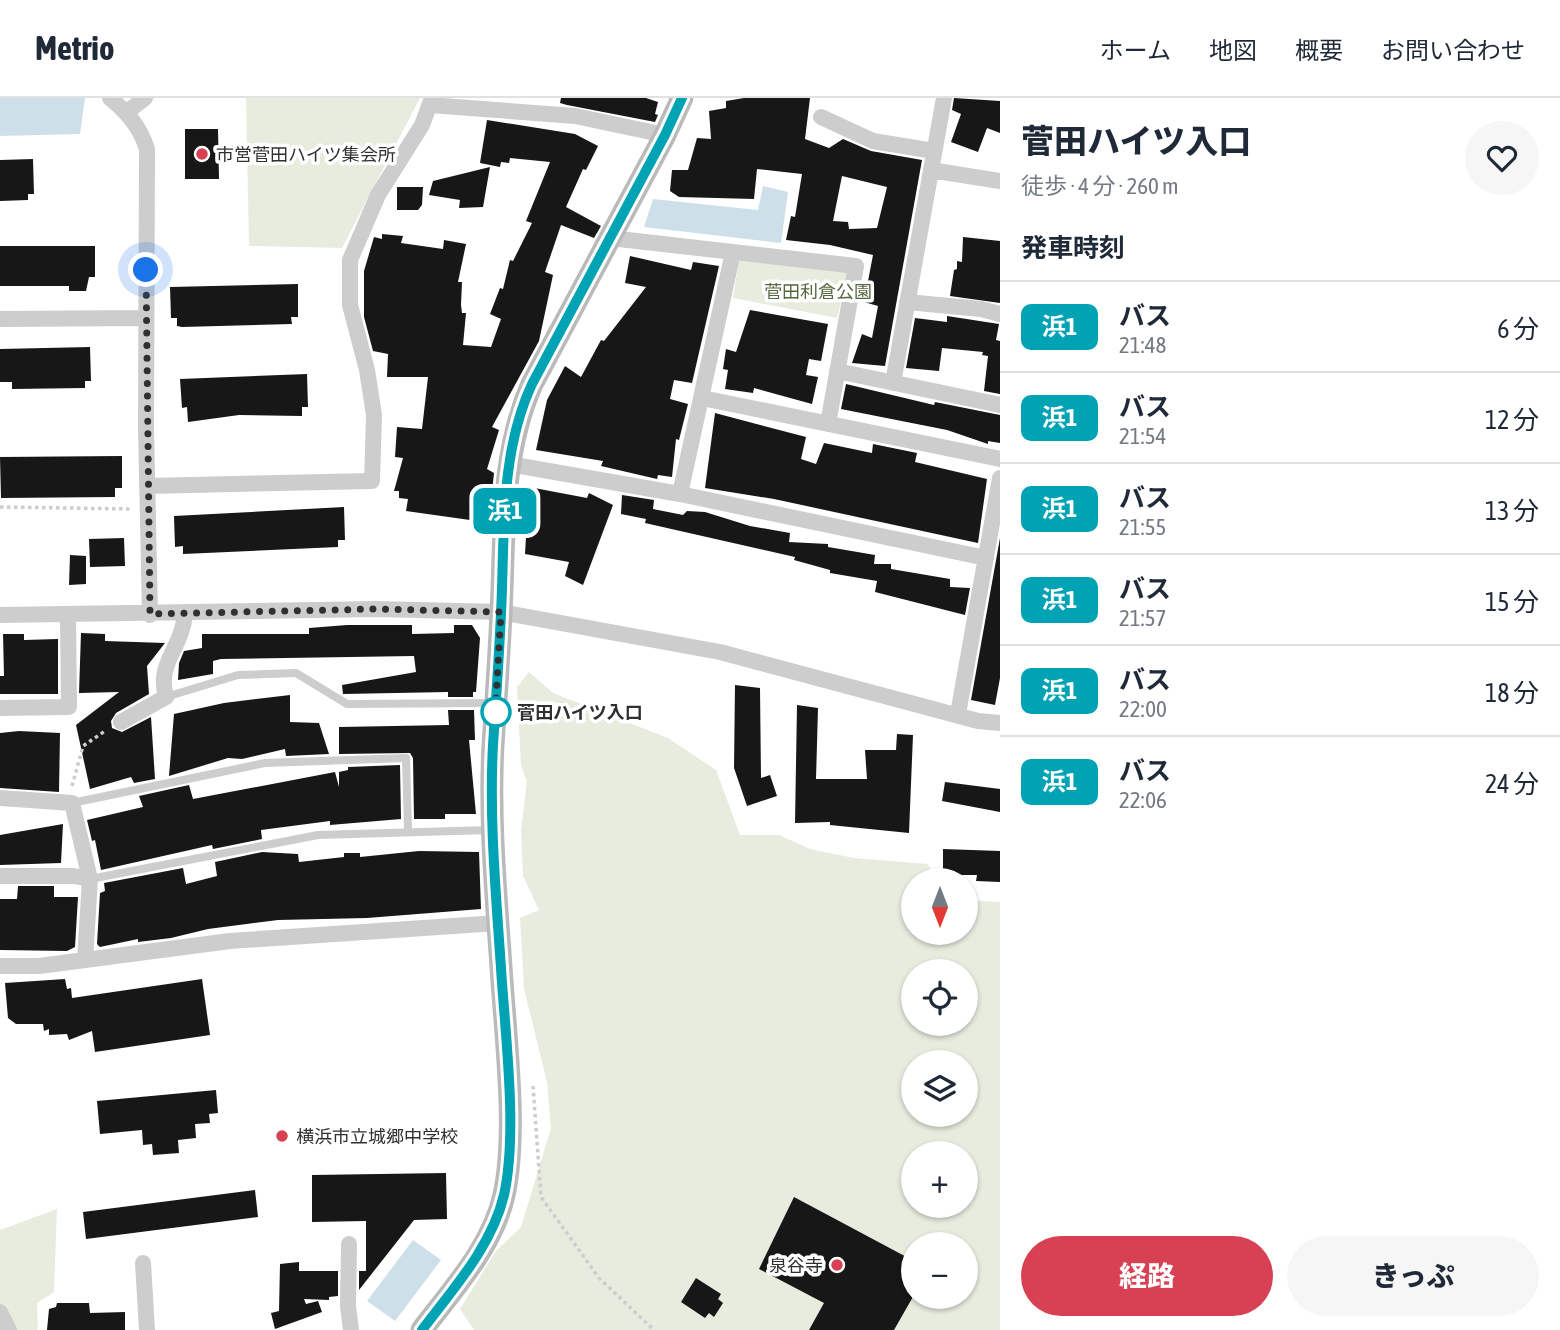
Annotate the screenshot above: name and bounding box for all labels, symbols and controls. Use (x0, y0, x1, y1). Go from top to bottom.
text: Metrio (35, 29, 114, 67)
text: ホーム (1100, 37, 1171, 64)
text: 地図 (1209, 37, 1257, 64)
text: 概要 (1295, 37, 1343, 64)
text: お問い合わせ (1381, 37, 1525, 64)
button: heart (1465, 121, 1539, 195)
text: 菅田ハイツ入口 (1021, 122, 1251, 160)
place label: 市営菅田ハイツ集会所 (216, 144, 396, 165)
marker: 市営菅田ハイツ集会所 (194, 146, 210, 162)
text: 徒歩 · 4 分 · 260 m (1021, 173, 1179, 199)
text: 発車時刻 (1021, 233, 1125, 263)
your location (128, 252, 163, 287)
park label: 菅田利倉公園 (764, 281, 872, 302)
text: バス (1119, 301, 1171, 331)
text: 浜1 (1042, 313, 1077, 340)
text: 6 分 (1497, 314, 1539, 344)
text: 21:48 (1119, 332, 1166, 358)
text: バス (1119, 392, 1171, 422)
text: 浜1 (1042, 404, 1077, 431)
text: 12 分 (1485, 405, 1539, 435)
text: 21:54 (1119, 423, 1166, 449)
text: バス (1119, 483, 1171, 513)
line badge: 浜1 (474, 488, 536, 534)
text: 浜1 (1042, 495, 1077, 522)
text: 13 分 (1485, 496, 1539, 526)
text: 浜1 (487, 497, 523, 524)
text: 21:55 (1119, 514, 1166, 540)
text: バス (1119, 574, 1171, 604)
text: 浜1 (1042, 586, 1077, 613)
text: 15 分 (1485, 587, 1539, 617)
text: 21:57 (1119, 605, 1166, 631)
text: バス (1119, 665, 1171, 695)
text: 浜1 (1042, 677, 1077, 704)
text: 18 分 (1485, 678, 1539, 708)
text: 22:00 (1119, 696, 1167, 722)
marker: 菅田ハイツ入口 (481, 697, 511, 727)
place label: 菅田ハイツ入口 (517, 702, 643, 723)
text: バス (1119, 756, 1171, 786)
text: 浜1 (1042, 768, 1077, 795)
text: 24 分 (1485, 769, 1539, 799)
text: 22:06 (1119, 787, 1167, 813)
north arrow (901, 868, 978, 945)
map controls (901, 868, 978, 1309)
button: locate (901, 959, 978, 1036)
button: layers (901, 1050, 978, 1127)
place label: 横浜市立城郷中学校 (296, 1126, 458, 1147)
marker: 横浜市立城郷中学校 (274, 1128, 290, 1144)
button: + (901, 1141, 978, 1218)
button: − (901, 1232, 978, 1309)
button: 経路 (1021, 1236, 1273, 1316)
button: きっぷ (1287, 1236, 1539, 1316)
place label: 泉谷寺 (769, 1255, 823, 1276)
marker: 泉谷寺 (829, 1257, 845, 1273)

